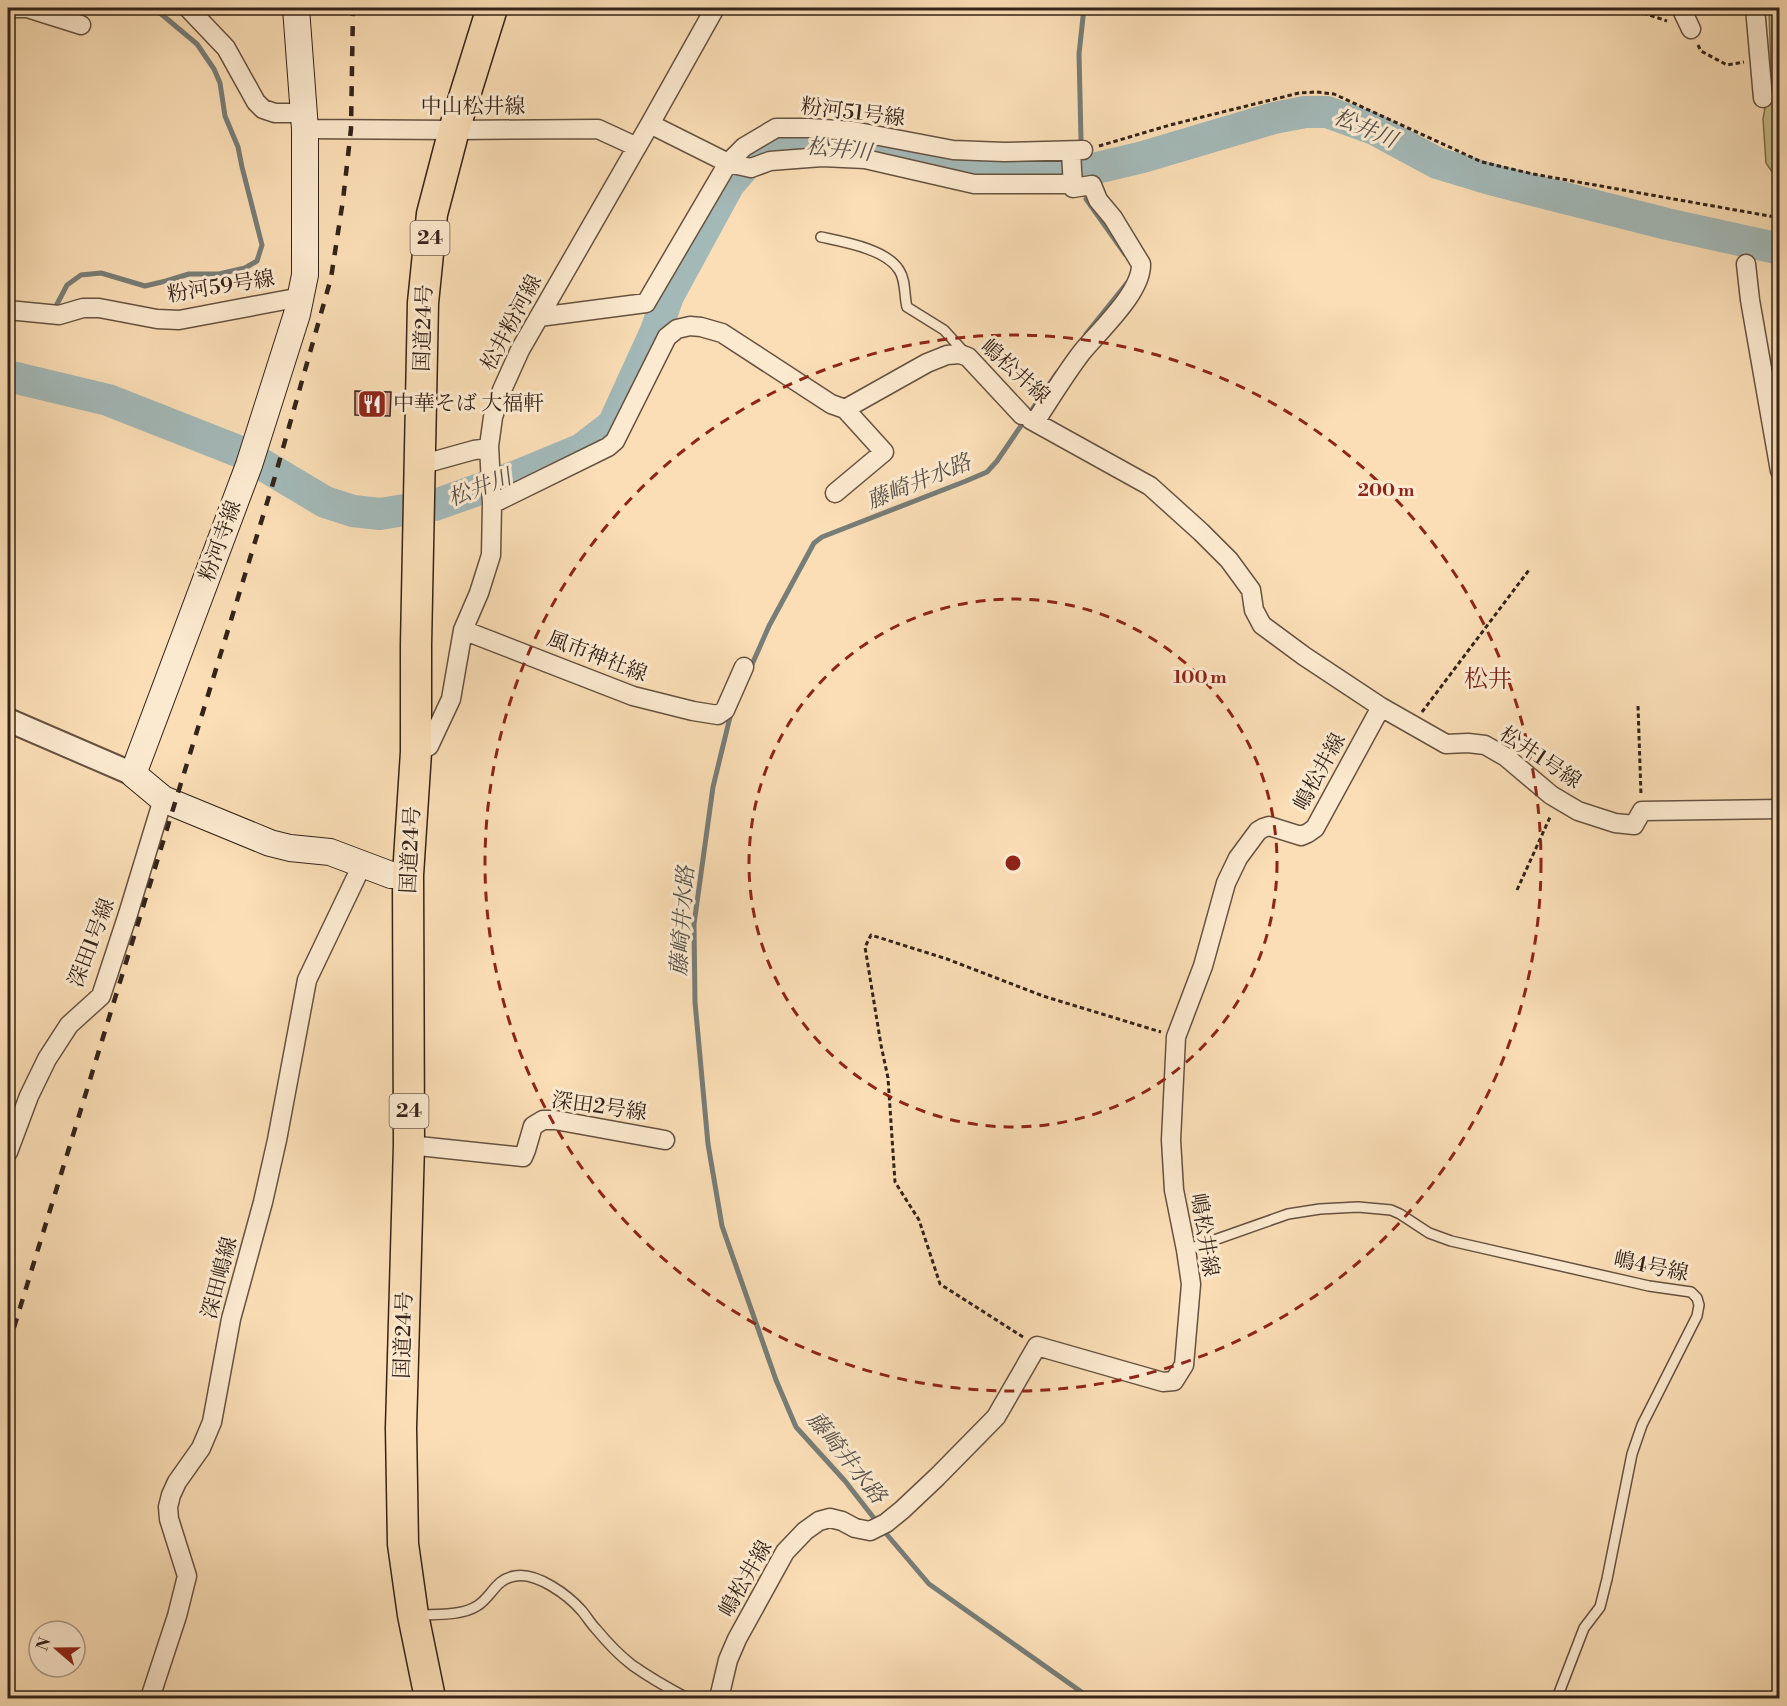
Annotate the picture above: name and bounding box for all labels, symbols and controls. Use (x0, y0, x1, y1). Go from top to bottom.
street label: 中山松井線 (421, 94, 526, 120)
street label: 粉河51号線 (799, 94, 907, 132)
water label: 松井川 (1329, 104, 1402, 155)
water label: 松井川 (805, 133, 875, 167)
road number: 24 (410, 221, 450, 255)
street label: 粉河59号線 (165, 266, 277, 308)
street label: 松井粉河線 (476, 271, 548, 375)
street label: 国道24号 (409, 284, 439, 372)
street label: 嶋松井線 (975, 334, 1055, 410)
restaurant icon: 中華そば 大福軒 (356, 388, 388, 420)
place label: 中華そば 大福軒 (393, 391, 544, 417)
water label: 藤崎井水路 (863, 448, 977, 515)
water label: 松井川 (444, 463, 518, 512)
text: 200 m (1358, 479, 1415, 502)
street label: 粉河寺線 (194, 497, 248, 585)
street label: 風市神社線 (543, 626, 651, 688)
district label: 松井 (1464, 665, 1512, 695)
text: 100 m (1173, 666, 1227, 689)
street label: 松井1号線 (1494, 721, 1586, 795)
street label: 嶋松井線 (1288, 729, 1352, 815)
street label: 国道24号 (396, 806, 426, 894)
centre of rings (1003, 853, 1023, 873)
water label: 藤崎井水路 (666, 863, 700, 977)
street label: 深田1号線 (63, 895, 121, 991)
street label: 深田2号線 (550, 1087, 648, 1127)
road number: 24 (390, 1094, 428, 1128)
street label: 嶋松井線 (1185, 1191, 1223, 1279)
street label: 深田嶋線 (197, 1234, 243, 1322)
street label: 嶋4号線 (1611, 1246, 1691, 1288)
street label: 国道24号 (389, 1291, 419, 1379)
water label: 藤崎井水路 (801, 1407, 892, 1511)
street label: 嶋松井線 (714, 1536, 778, 1622)
north arrow (27, 1619, 87, 1679)
text: N (32, 1635, 56, 1654)

